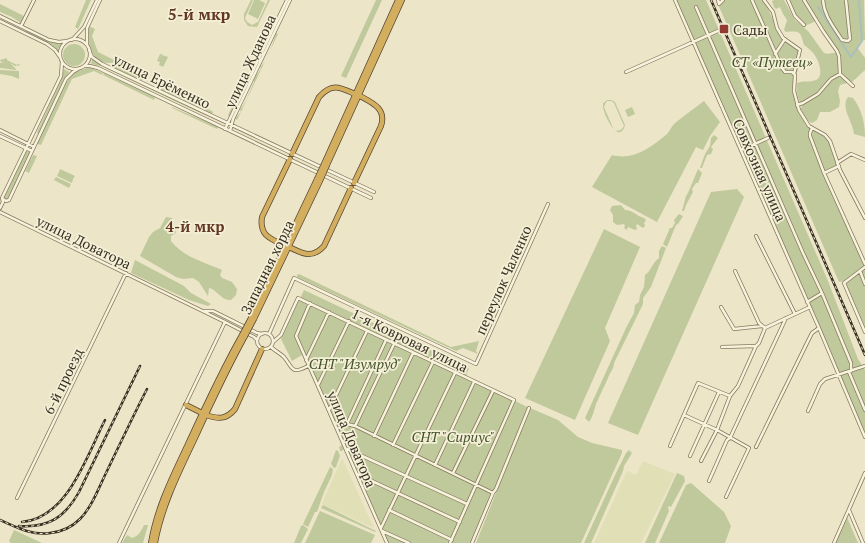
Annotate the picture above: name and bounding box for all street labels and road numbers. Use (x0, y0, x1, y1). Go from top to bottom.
street label: улица Жданова (220, 11, 280, 112)
street label: улица Ерёменко (109, 49, 214, 113)
street label: Совхозная улица (729, 116, 791, 224)
street label: улица Доватора (33, 210, 135, 273)
street label: Западная хорда (236, 217, 298, 317)
street label: переулок Чаленко (470, 222, 536, 338)
street label: 1-я Ковровая улица (349, 304, 471, 376)
street label: 6-й проезд (39, 345, 87, 417)
street label: улица Доватора (323, 387, 381, 490)

